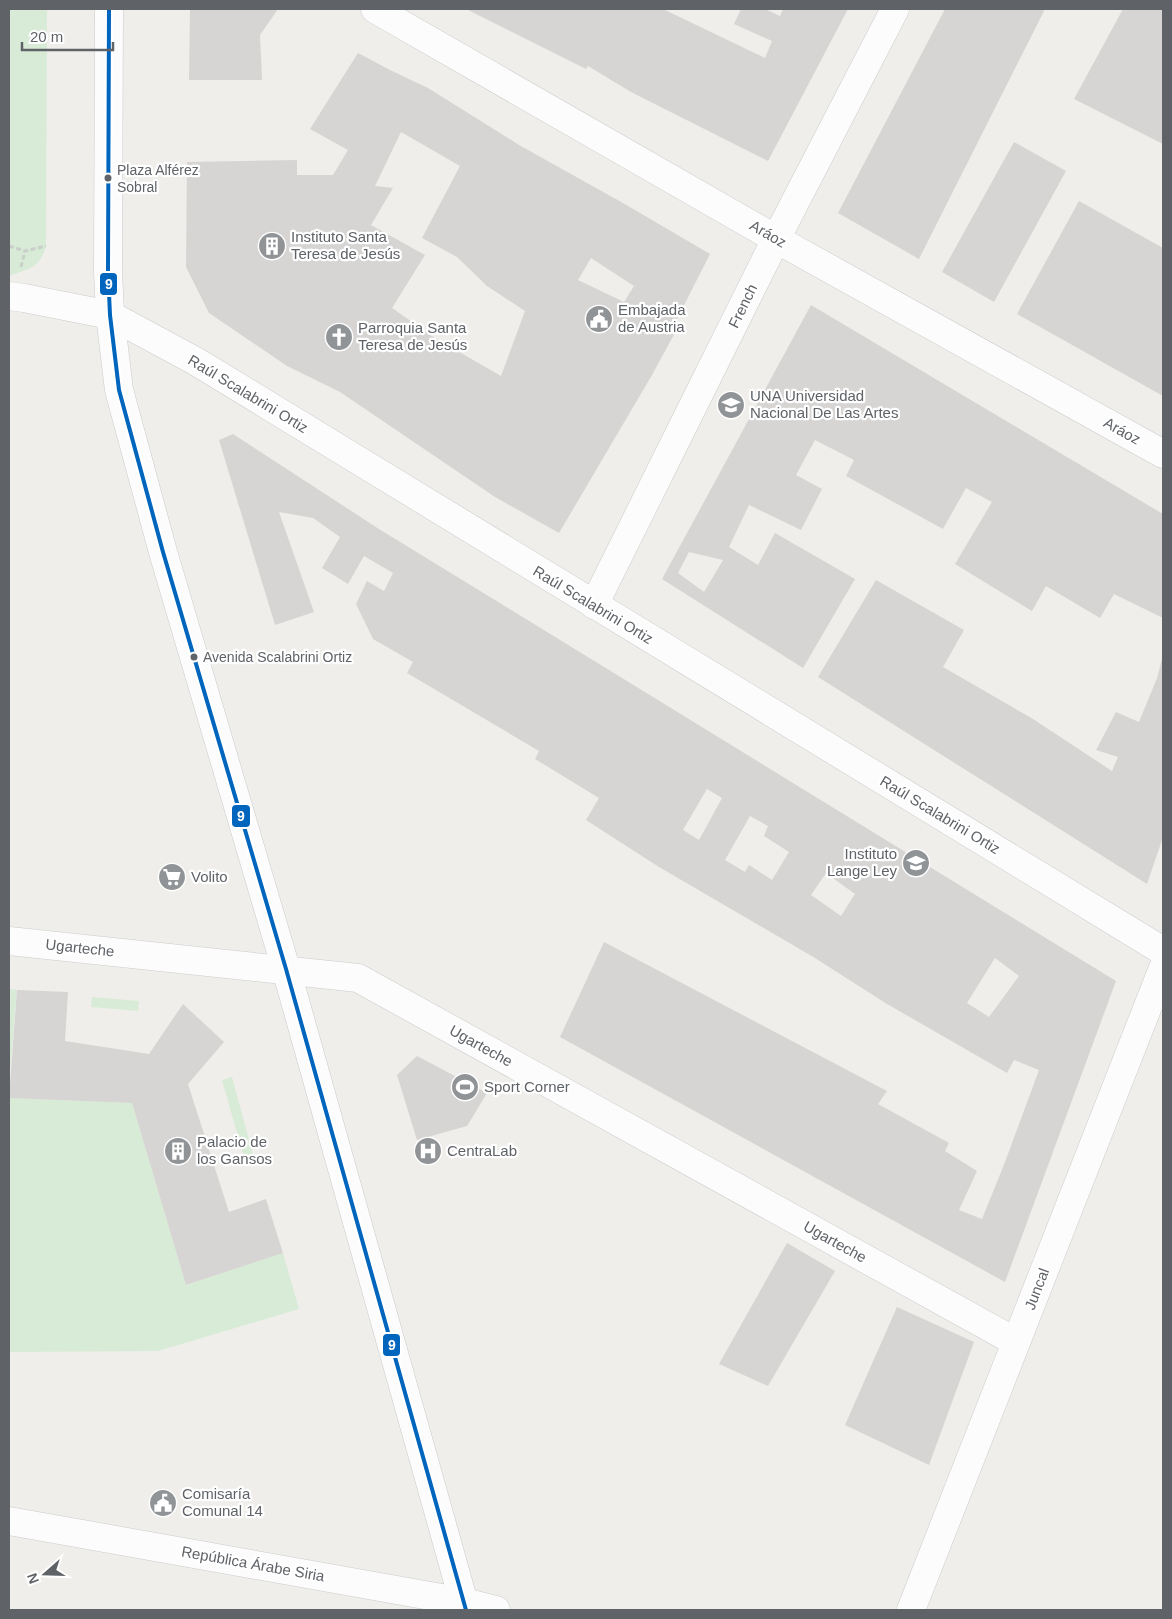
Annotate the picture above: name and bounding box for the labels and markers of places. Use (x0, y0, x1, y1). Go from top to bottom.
place label: Plaza Alférez Sobral (117, 162, 199, 195)
marker: Plaza Alférez Sobral (103, 173, 113, 183)
place label: Instituto Santa Teresa de Jesús (291, 228, 400, 262)
building icon: Instituto Santa Teresa de Jesús (257, 231, 287, 261)
place label: Embajada de Austria (618, 301, 686, 335)
public building icon: Embajada de Austria (584, 304, 614, 334)
place label: Parroquia Santa Teresa de Jesús (358, 319, 467, 353)
church icon: Parroquia Santa Teresa de Jesús (324, 322, 354, 352)
place label: UNA Universidad Nacional De Las Artes (750, 387, 898, 421)
school or university icon: UNA Universidad Nacional De Las Artes (716, 390, 746, 420)
place label: Avenida Scalabrini Ortiz (203, 649, 352, 665)
marker: Avenida Scalabrini Ortiz (189, 652, 199, 662)
place label: Instituto Lange Ley (827, 845, 897, 879)
school or university icon: Instituto Lange Ley (901, 848, 931, 878)
supermarket icon: Volito (157, 862, 187, 892)
place label: Volito (191, 868, 228, 885)
sports icon: Sport Corner (450, 1072, 480, 1102)
place label: Sport Corner (484, 1078, 570, 1095)
place label: Palacio de los Gansos (197, 1133, 272, 1167)
building icon: Palacio de los Gansos (163, 1136, 193, 1166)
hospital icon: CentraLab (413, 1136, 443, 1166)
place label: CentraLab (447, 1142, 517, 1159)
place label: Comisaría Comunal 14 (182, 1485, 263, 1519)
public building icon: Comisaría Comunal 14 (148, 1488, 178, 1518)

